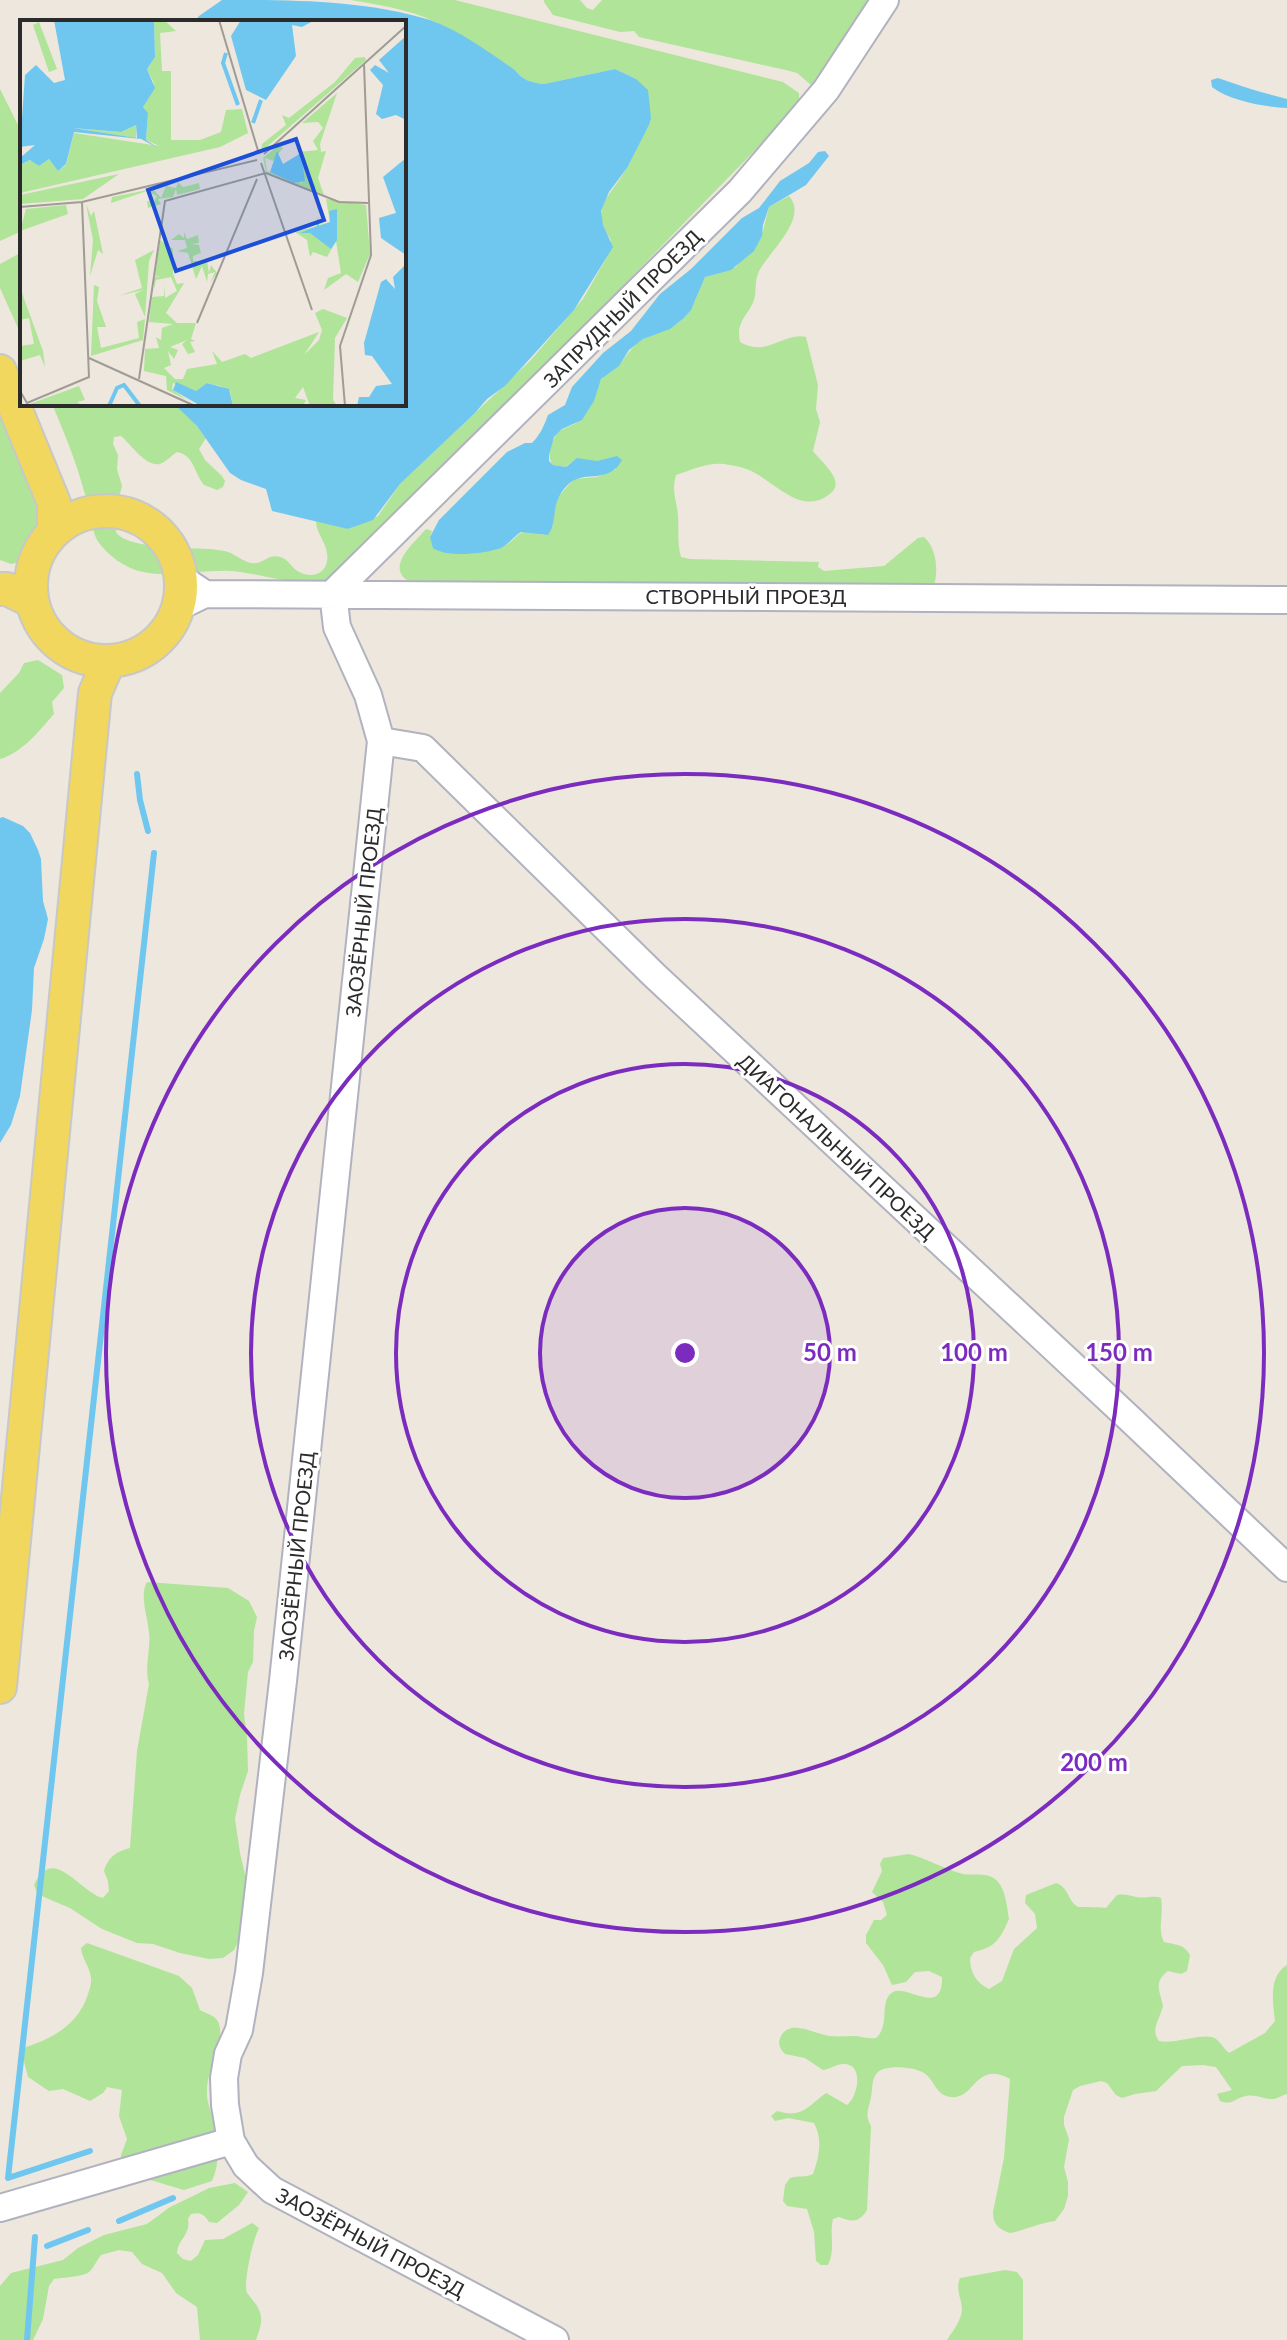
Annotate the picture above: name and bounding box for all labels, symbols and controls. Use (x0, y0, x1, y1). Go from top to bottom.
inset map (20, 20, 406, 406)
street label: ЗАПРУДНЫЙ ПРОЕЗД (538, 224, 706, 392)
street label: СТВОРНЫЙ ПРОЕЗД (645, 584, 847, 608)
street label: ЗАОЗЁРНЫЙ ПРОЕЗД (340, 806, 386, 1018)
street label: ДИАГОНАЛЬНЫЙ ПРОЕЗД (733, 1048, 941, 1244)
text: 50 m (803, 1337, 857, 1366)
text: 100 m (940, 1337, 1008, 1366)
text: 150 m (1085, 1337, 1153, 1366)
centre of rings (671, 1339, 699, 1367)
street label: ЗАОЗЁРНЫЙ ПРОЕЗД (273, 1450, 319, 1662)
text: 200 m (1060, 1747, 1128, 1776)
street label: ЗАОЗЁРНЫЙ ПРОЕЗД (272, 2182, 470, 2302)

